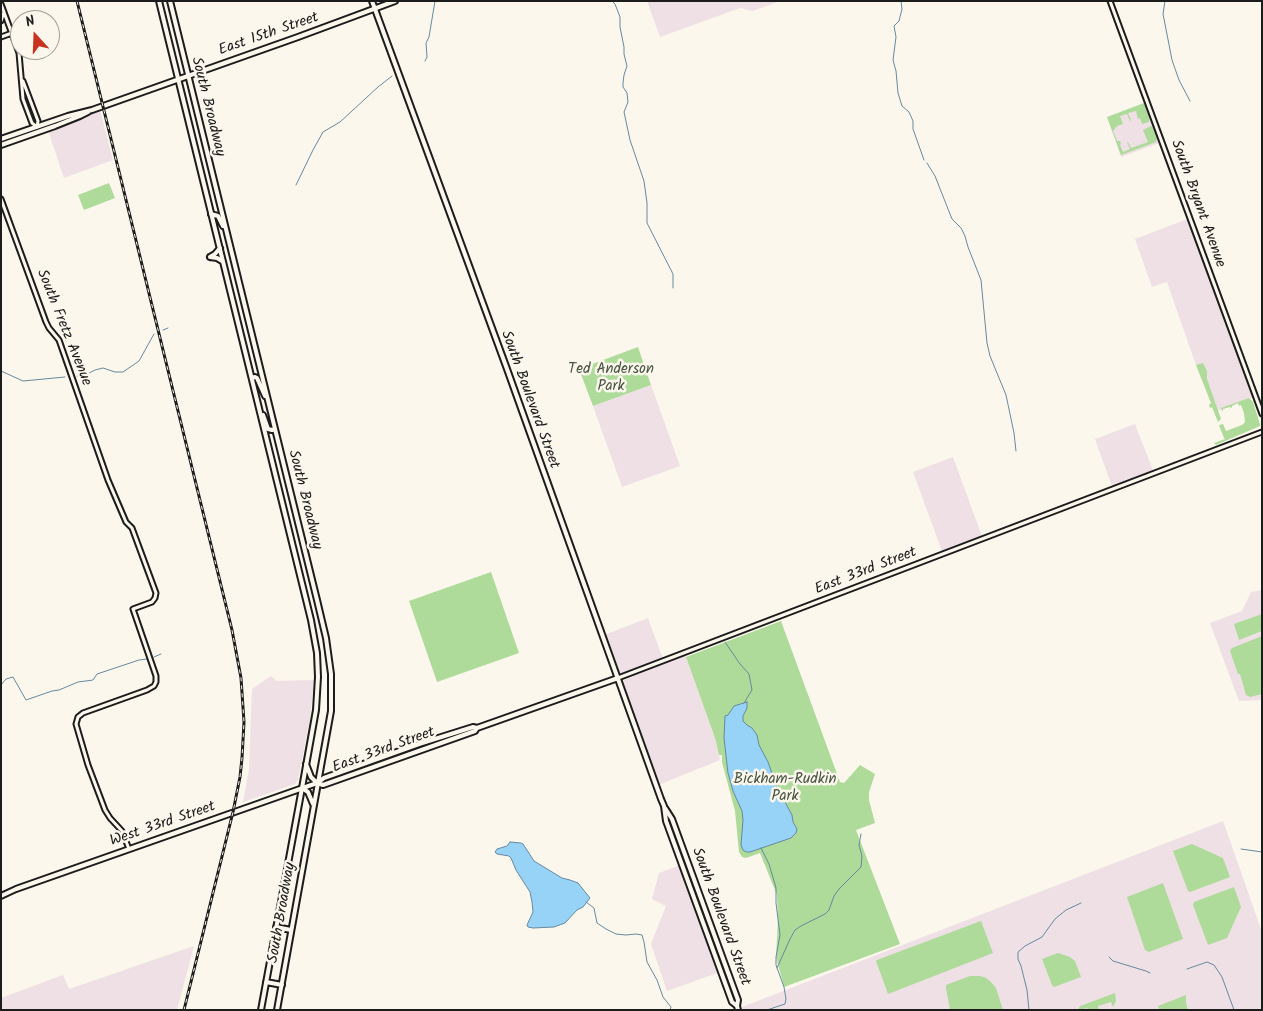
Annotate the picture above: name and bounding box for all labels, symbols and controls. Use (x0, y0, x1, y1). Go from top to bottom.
street label: East 15th Street (217, 9, 321, 61)
north arrow (10, 10, 60, 60)
text: N (22, 10, 38, 34)
street label: South Broadway (186, 55, 228, 159)
street label: South Bryant Avenue (1166, 138, 1228, 270)
street label: South Fretz Avenue (31, 267, 95, 389)
street label: South Boulevard Street (496, 328, 562, 472)
park label: Ted Anderson Park (568, 361, 654, 396)
street label: South Broadway (283, 448, 325, 552)
street label: East 33rd Street (813, 544, 919, 600)
street label: East 33rd Street (330, 724, 438, 778)
park label: Bickham-Rudkin Park (734, 771, 836, 806)
street label: West 33rd Street (108, 799, 218, 851)
street label: South Boulevard Street (687, 845, 753, 989)
street label: South Broadway (265, 861, 301, 965)

